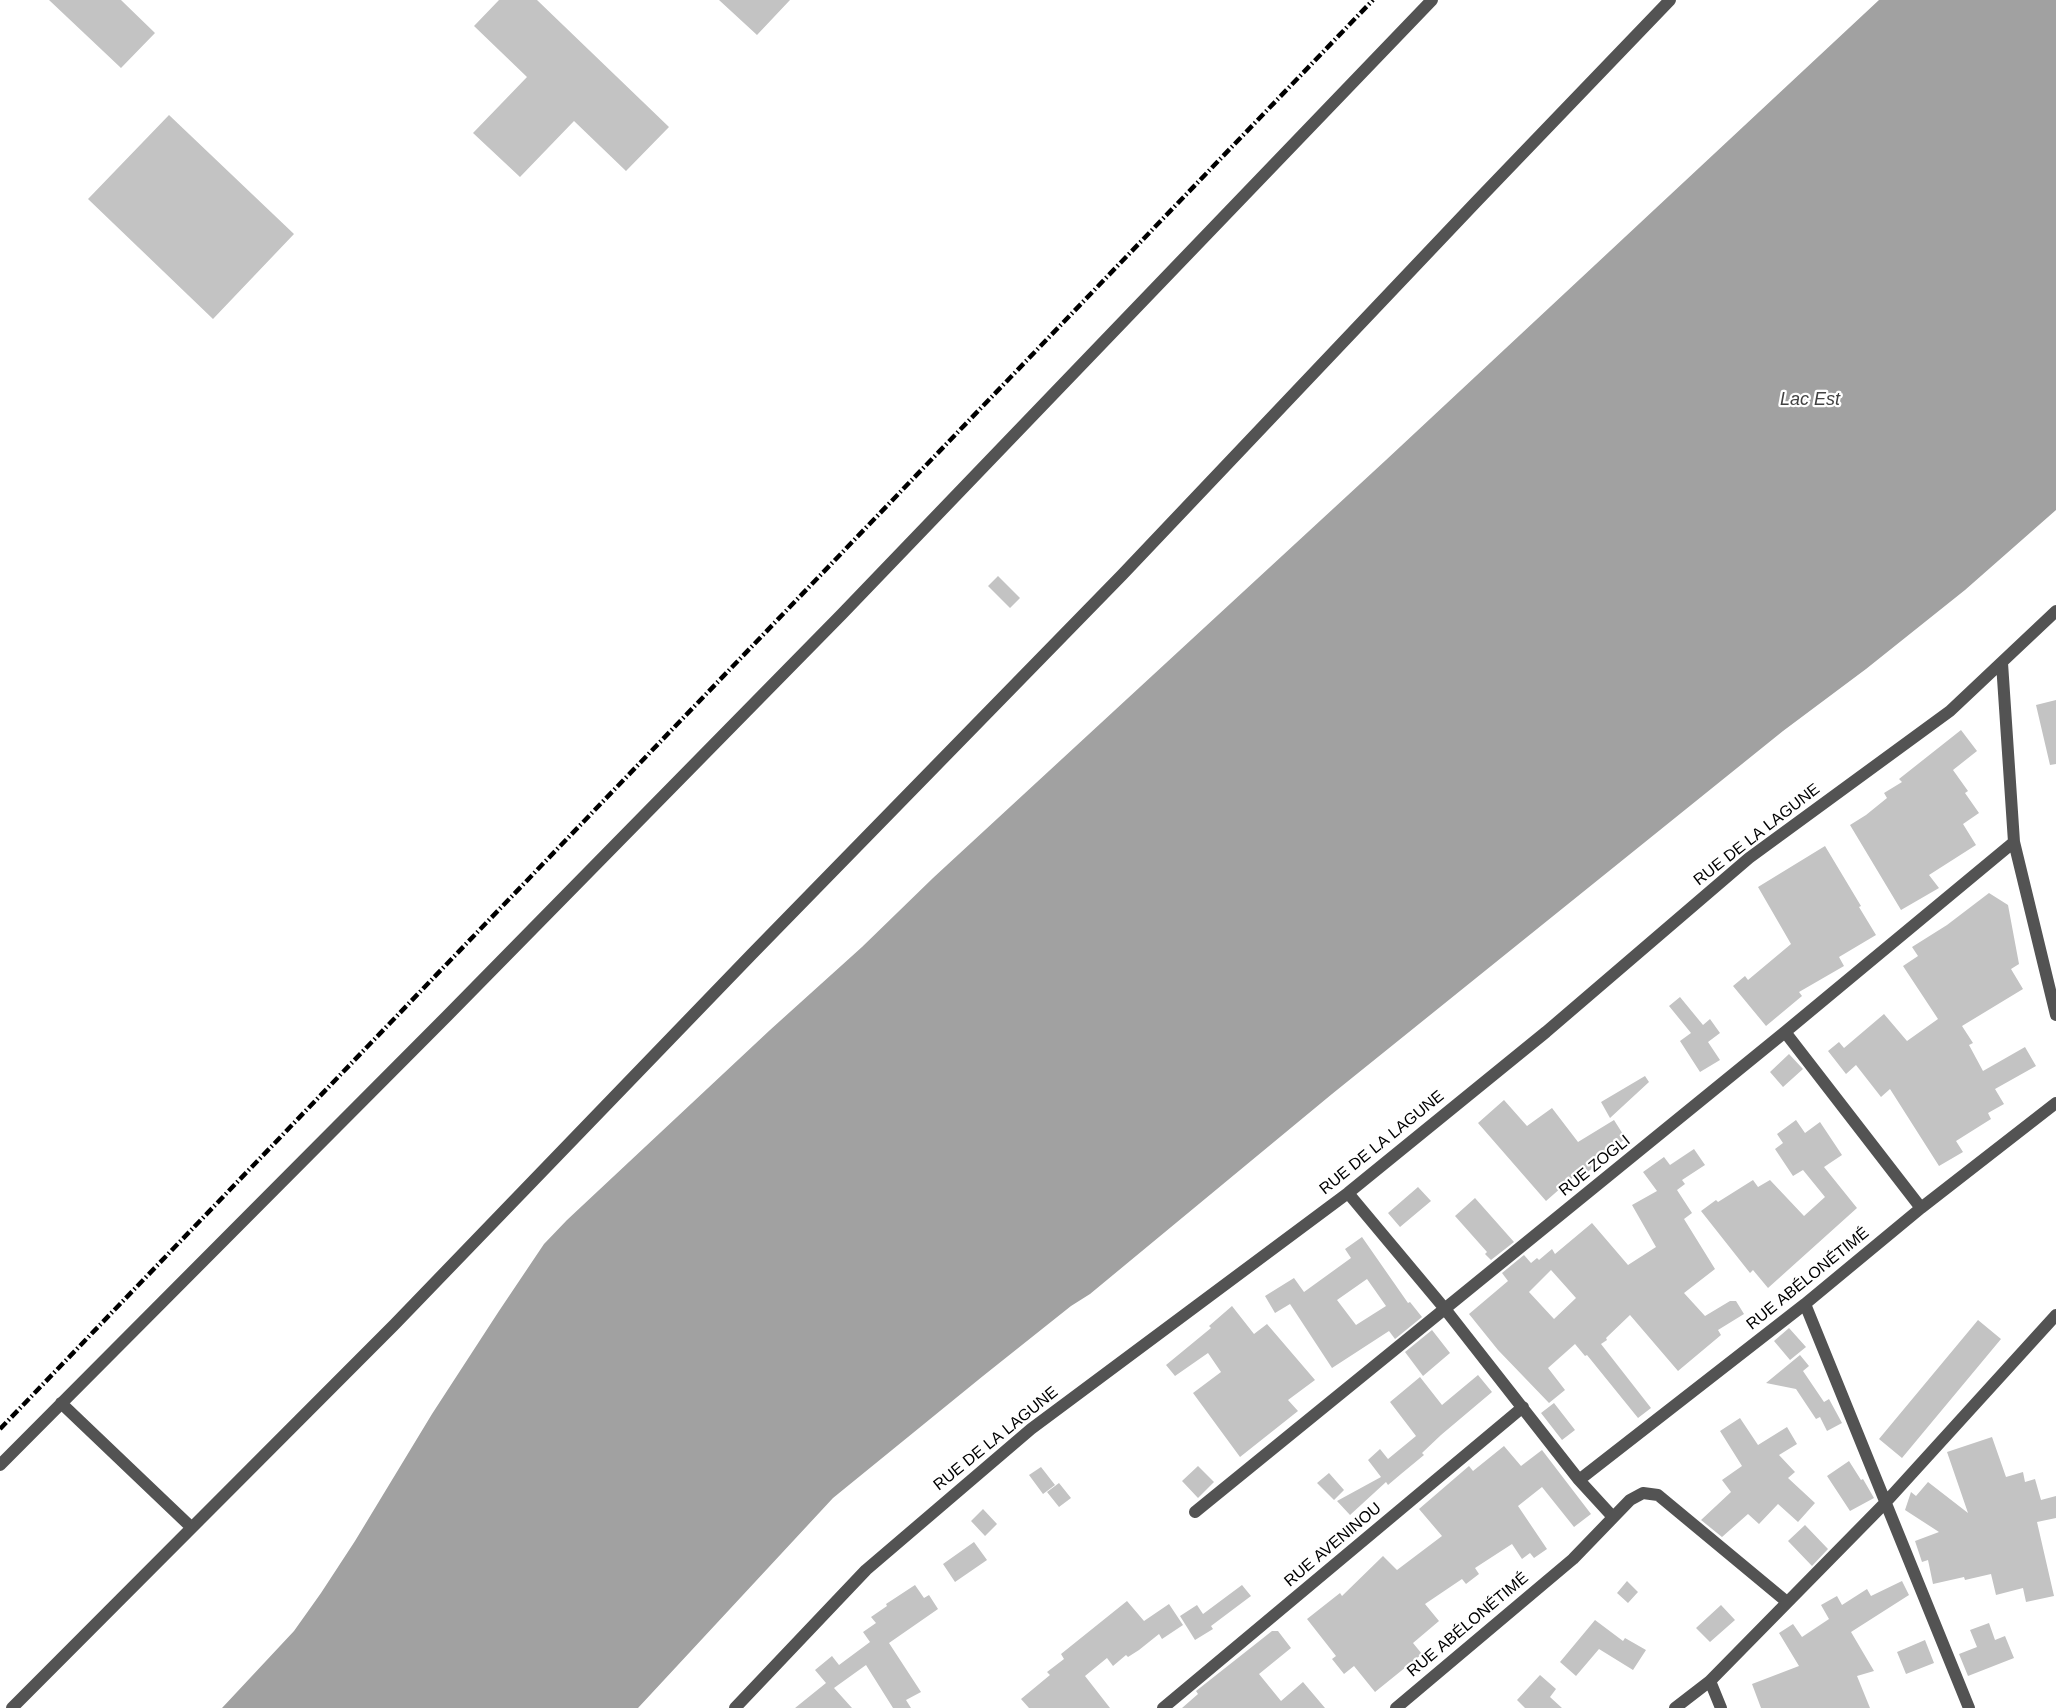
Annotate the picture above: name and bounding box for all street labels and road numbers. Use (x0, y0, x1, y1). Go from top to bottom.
street label: RUE DE LA LAGUNE (1690, 780, 1824, 890)
street label: RUE DE LA LAGUNE (1316, 1087, 1448, 1199)
street label: RUE ZOGLI (1555, 1131, 1635, 1201)
street label: RUE ABÉLONÉTIMÉ (1743, 1224, 1873, 1334)
street label: RUE DE LA LAGUNE (930, 1383, 1062, 1495)
street label: RUE AVENINOU (1281, 1499, 1385, 1591)
street label: RUE ABÉLONÉTIMÉ (1404, 1569, 1532, 1681)

